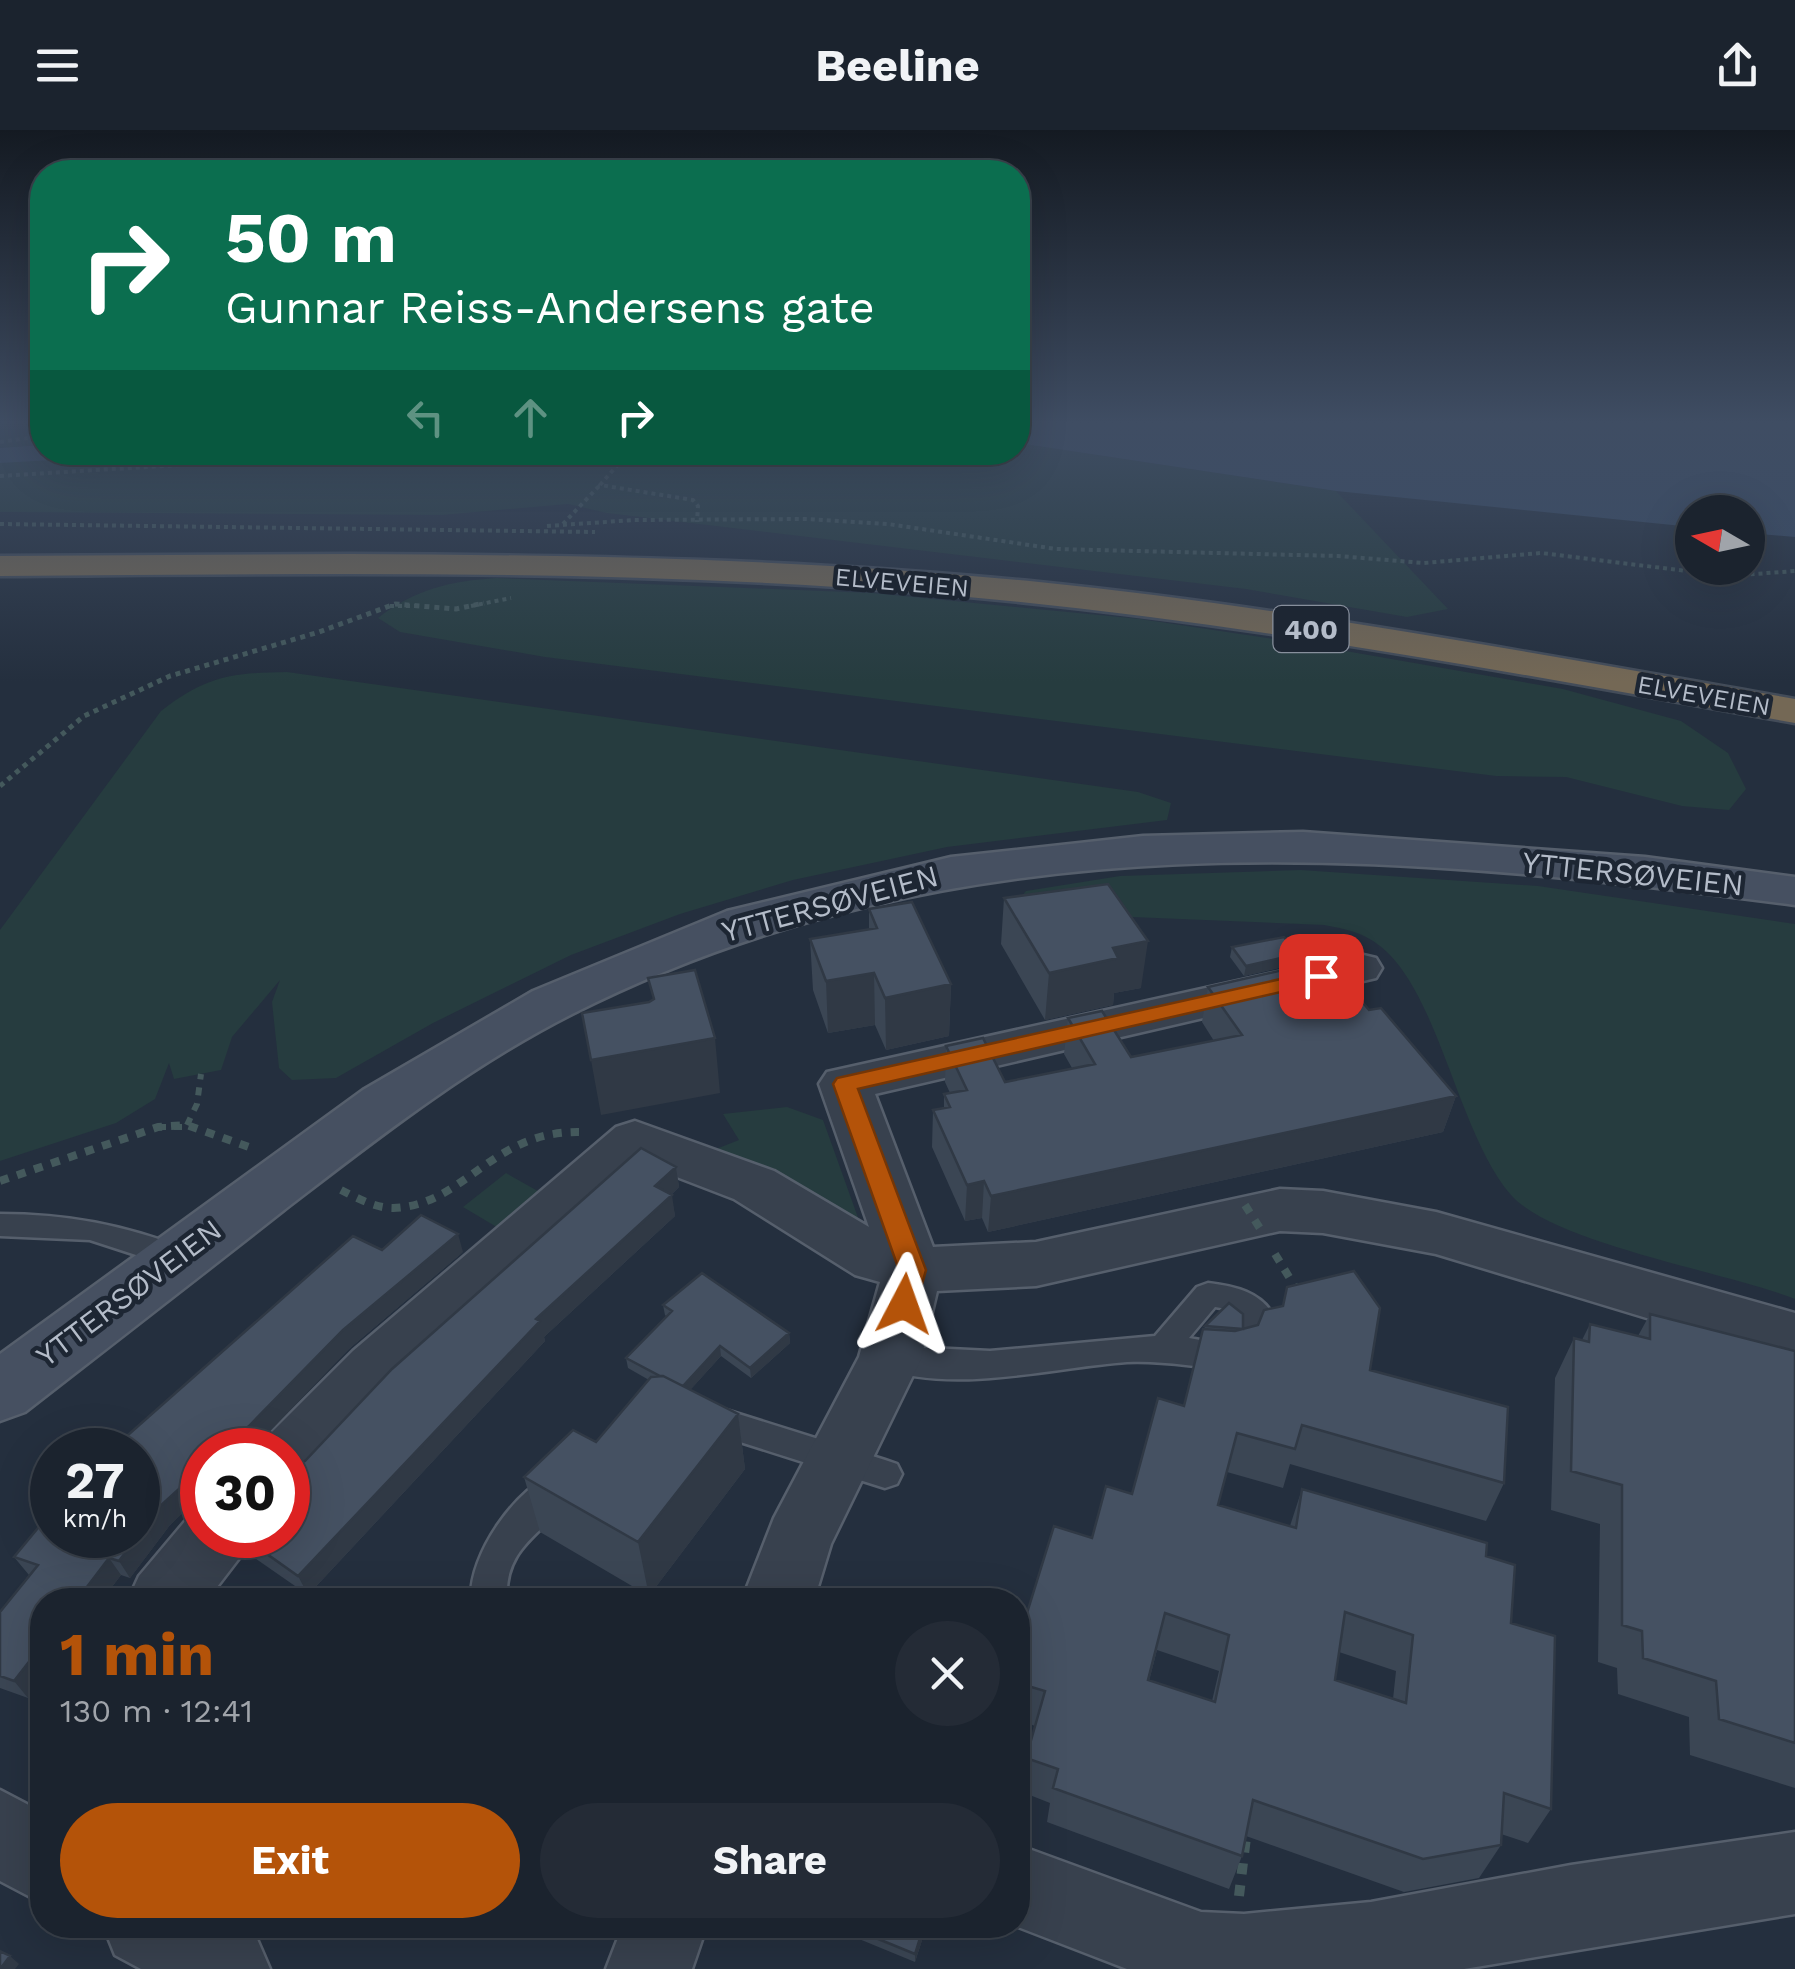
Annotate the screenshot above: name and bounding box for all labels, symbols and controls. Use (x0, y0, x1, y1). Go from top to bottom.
icon: menu (30, 38, 85, 93)
icon: share (1710, 38, 1765, 93)
text: Beeline (815, 39, 980, 92)
text: 50 m (225, 197, 397, 279)
icon: right (60, 200, 190, 330)
text: Gunnar Reiss-Andersens gate (225, 281, 875, 334)
icon: left (398, 390, 453, 445)
icon: ahead (503, 390, 558, 445)
icon: right (608, 390, 663, 445)
north arrow (1675, 495, 1765, 585)
map controls (1675, 495, 1765, 585)
street label: ELVEVEIEN (834, 562, 970, 603)
road number: 400 (1274, 606, 1348, 652)
street label: ELVEVEIEN (1635, 670, 1773, 721)
street label: YTTERSØVEIEN (1521, 844, 1745, 903)
street label: YTTERSØVEIEN (718, 858, 942, 949)
pin (1279, 934, 1364, 1019)
icon: arrive (1294, 949, 1349, 1004)
street label: YTTERSØVEIEN (29, 1212, 228, 1373)
position arrow (852, 1252, 956, 1356)
speed limit sign: 30 (180, 1428, 310, 1558)
text: 27 (65, 1451, 125, 1510)
text: km/h (63, 1504, 127, 1533)
text: 1 min (60, 1619, 214, 1690)
button: close (895, 1621, 1000, 1726)
text: 130 m · 12:41 (60, 1692, 253, 1730)
button: Exit (60, 1803, 520, 1918)
button: Share (540, 1803, 1000, 1918)

